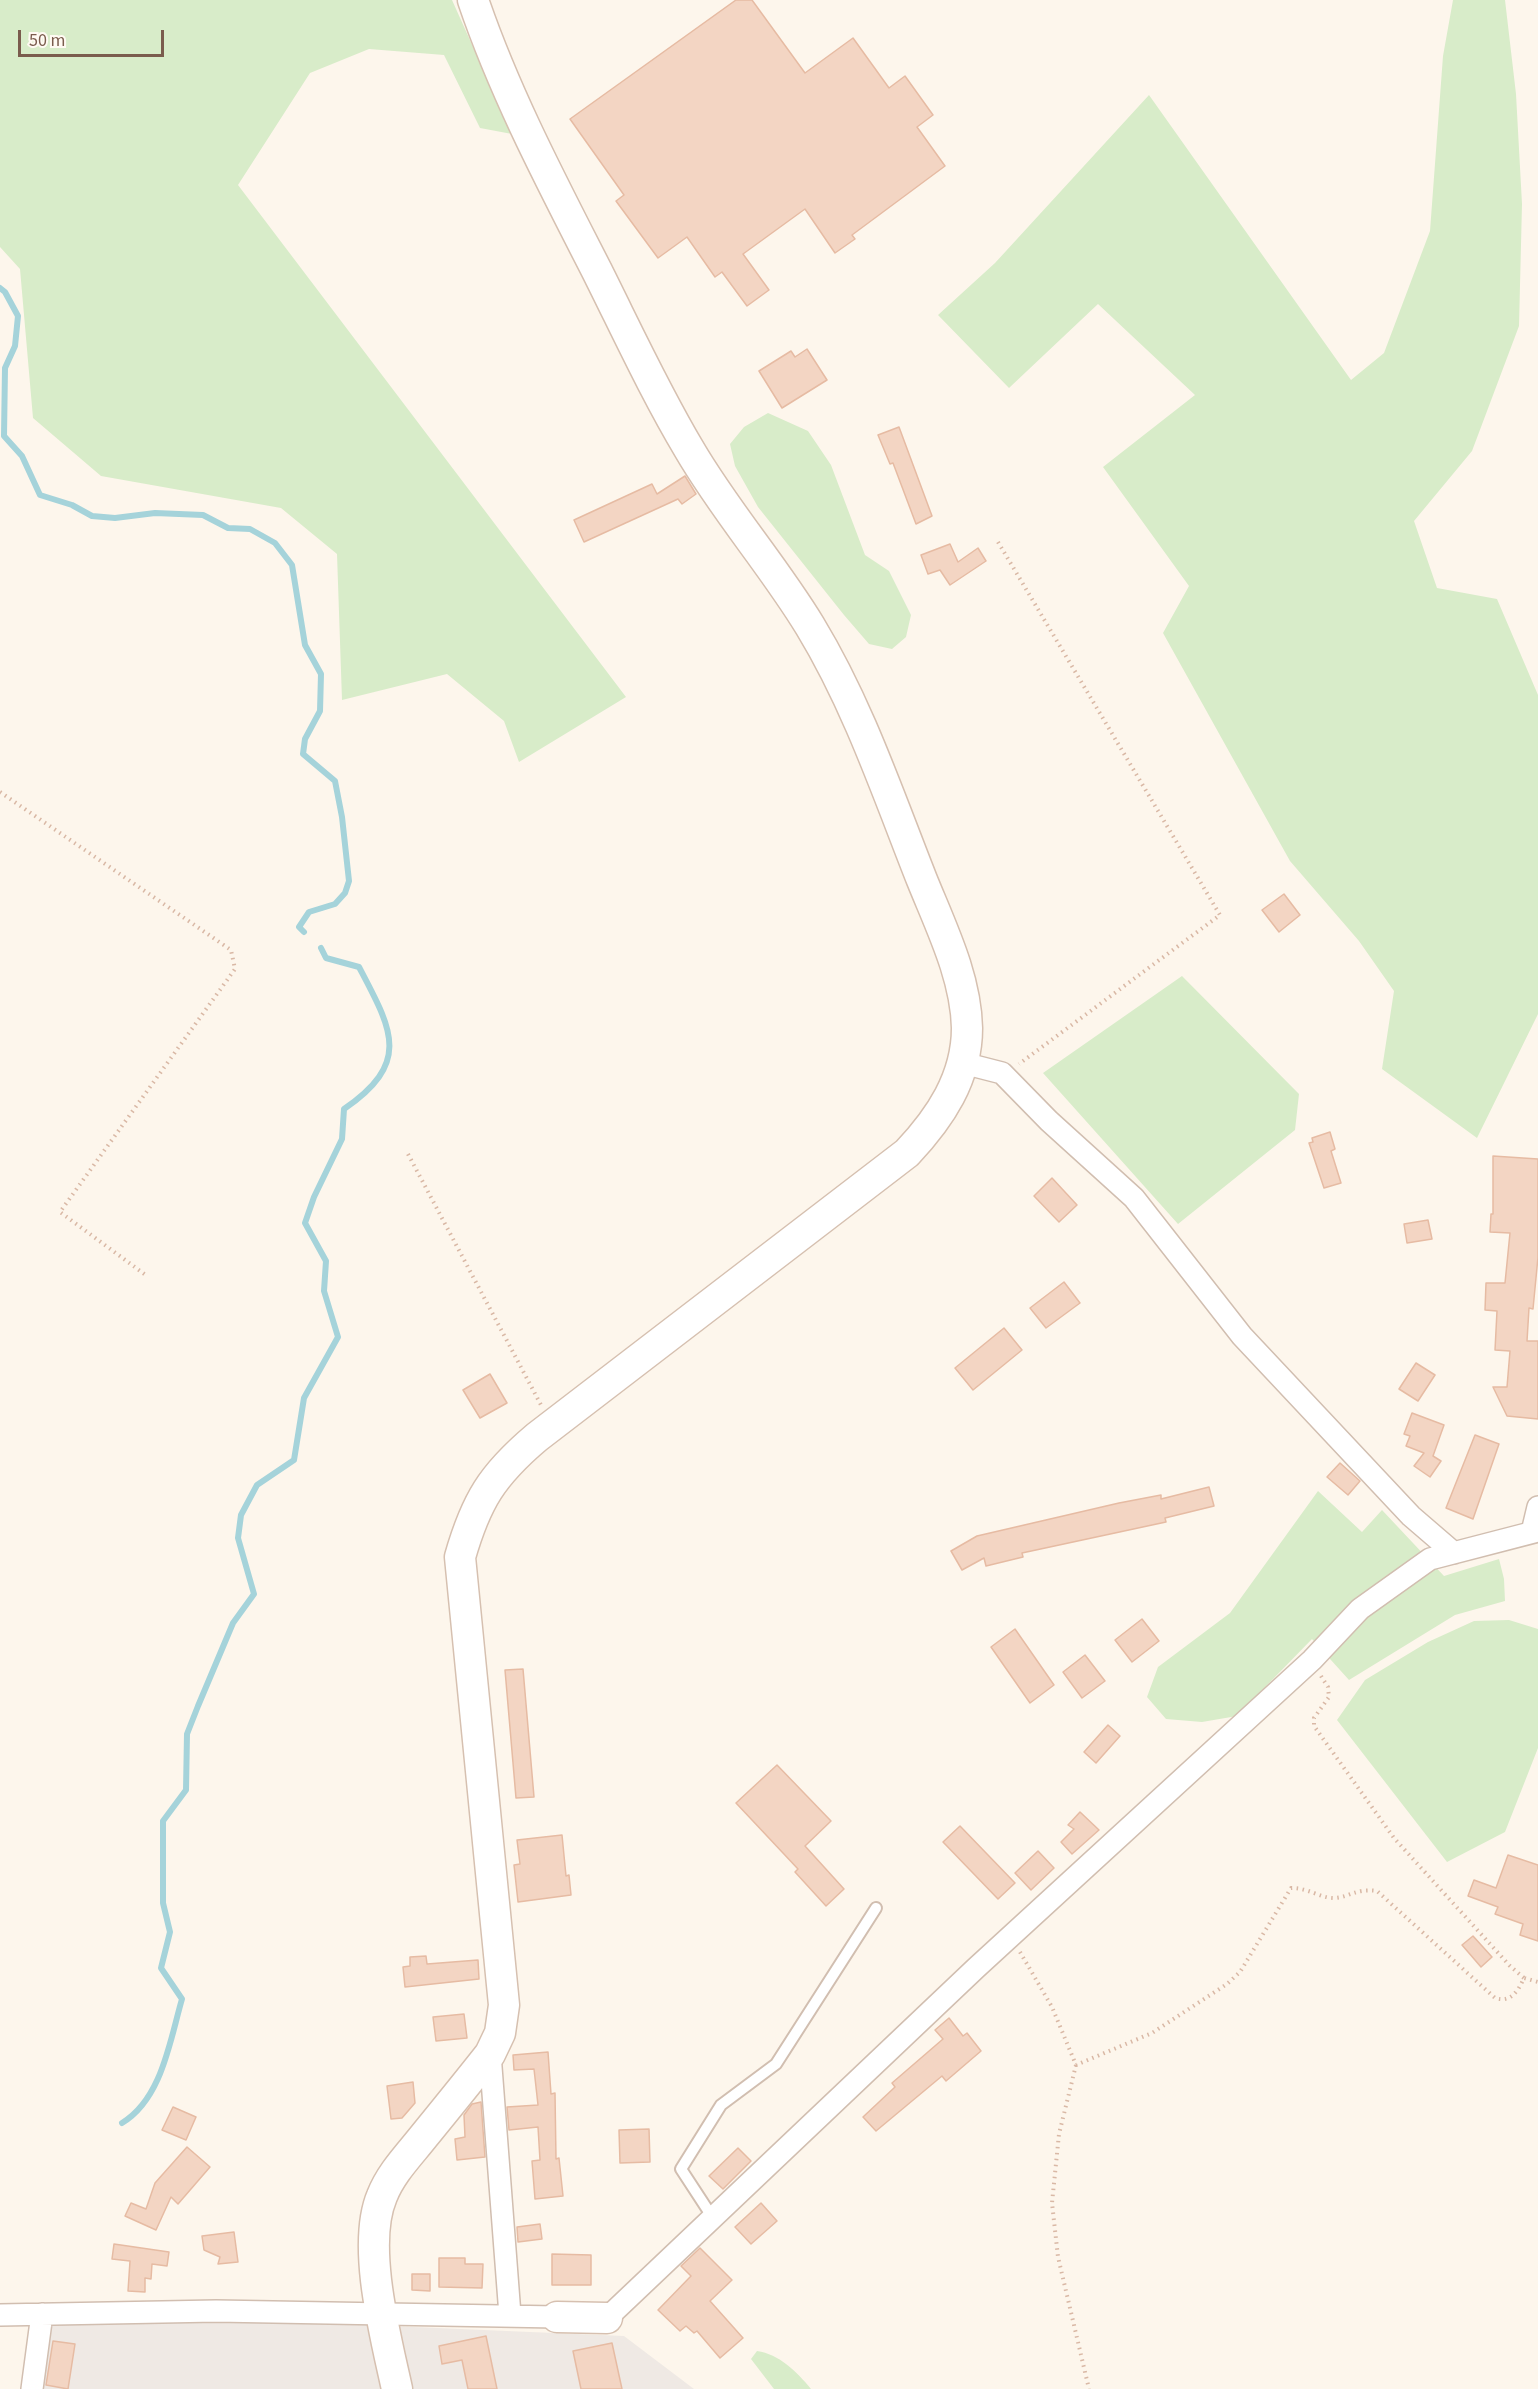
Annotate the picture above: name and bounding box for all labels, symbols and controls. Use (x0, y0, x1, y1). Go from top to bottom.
scale bar (21, 18, 166, 56)
text: 50 m (29, 28, 65, 53)

